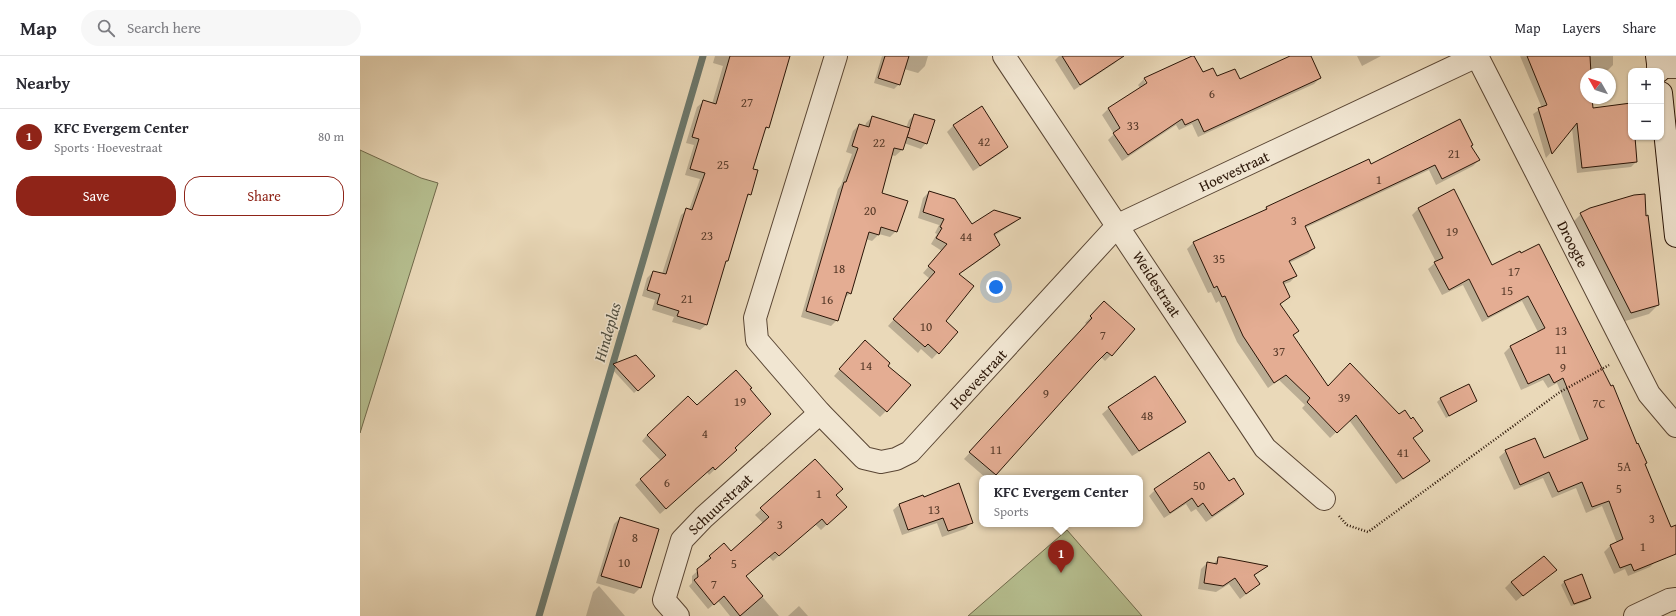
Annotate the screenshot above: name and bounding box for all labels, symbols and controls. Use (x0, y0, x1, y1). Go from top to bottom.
search box (81, 10, 361, 46)
text: Map (20, 14, 57, 42)
icon: search (95, 17, 117, 39)
text: Search here (127, 17, 201, 38)
text: Map (1515, 18, 1541, 38)
text: Layers (1563, 18, 1601, 38)
text: Share (1623, 18, 1656, 38)
north arrow (1580, 68, 1616, 104)
map controls (1628, 68, 1664, 140)
button: + (1628, 68, 1664, 104)
text: Nearby (16, 70, 70, 95)
house number: 6 (1209, 84, 1215, 103)
house number: 27 (741, 93, 753, 112)
button: − (1628, 104, 1664, 140)
house number: 33 (1127, 116, 1139, 135)
text: KFC Evergem Center (54, 117, 189, 138)
text: 1 (26, 127, 32, 146)
text: 80 m (318, 127, 344, 146)
house number: 42 (978, 132, 990, 151)
house number: 22 (873, 133, 885, 152)
text: Sports · Hoevestraat (54, 138, 162, 157)
house number: 21 (1448, 144, 1460, 163)
street label: Hoevestraat (1195, 145, 1273, 196)
house number: 25 (717, 155, 729, 174)
house number: 1 (1376, 170, 1382, 189)
button: Save (16, 176, 176, 216)
button: Share (184, 176, 344, 216)
house number: 20 (864, 201, 876, 220)
house number: 3 (1291, 211, 1297, 230)
street label: Droogte (1552, 217, 1594, 271)
house number: 19 (1446, 222, 1458, 241)
house number: 23 (701, 226, 713, 245)
house number: 44 (960, 227, 972, 246)
street label: Weidestraat (1128, 247, 1187, 322)
house number: 35 (1213, 249, 1225, 268)
house number: 18 (833, 259, 845, 278)
house number: 17 (1508, 262, 1520, 281)
your location (986, 277, 1006, 297)
house number: 15 (1501, 281, 1513, 300)
house number: 21 (681, 289, 693, 308)
house number: 16 (821, 290, 833, 309)
water label: Hindeplas (587, 299, 627, 366)
house number: 10 (920, 317, 932, 336)
house number: 13 (1555, 321, 1567, 340)
house number: 7 (1100, 326, 1106, 345)
house number: 11 (1555, 340, 1567, 359)
house number: 37 (1273, 342, 1285, 361)
street label: Hoevestraat (945, 344, 1012, 414)
house number: 14 (860, 356, 872, 375)
house number: 9 (1560, 358, 1566, 377)
house number: 9 (1043, 384, 1049, 403)
house number: 39 (1338, 388, 1350, 407)
house number: 19 (734, 392, 746, 411)
house number: 7C (1592, 394, 1606, 413)
house number: 48 (1141, 406, 1153, 425)
house number: 4 (702, 424, 708, 443)
house number: 11 (990, 440, 1002, 459)
house number: 41 (1397, 443, 1409, 462)
house number: 5A (1617, 457, 1631, 476)
street label: Schuurstraat (683, 468, 757, 539)
house number: 6 (664, 473, 670, 492)
popup (979, 475, 1143, 527)
house number: 50 (1193, 476, 1205, 495)
house number: 5 (1616, 479, 1622, 498)
text: KFC Evergem Center (994, 481, 1128, 502)
house number: 1 (816, 484, 822, 503)
house number: 13 (928, 500, 940, 519)
text: Sports (994, 502, 1029, 521)
house number: 3 (1649, 509, 1655, 528)
house number: 3 (777, 515, 783, 534)
house number: 8 (632, 528, 638, 547)
house number: 1 (1640, 537, 1646, 556)
pin: 1 (1048, 540, 1074, 573)
house number: 10 (618, 553, 630, 572)
house number: 5 (731, 554, 737, 573)
house number: 7 (711, 575, 717, 594)

